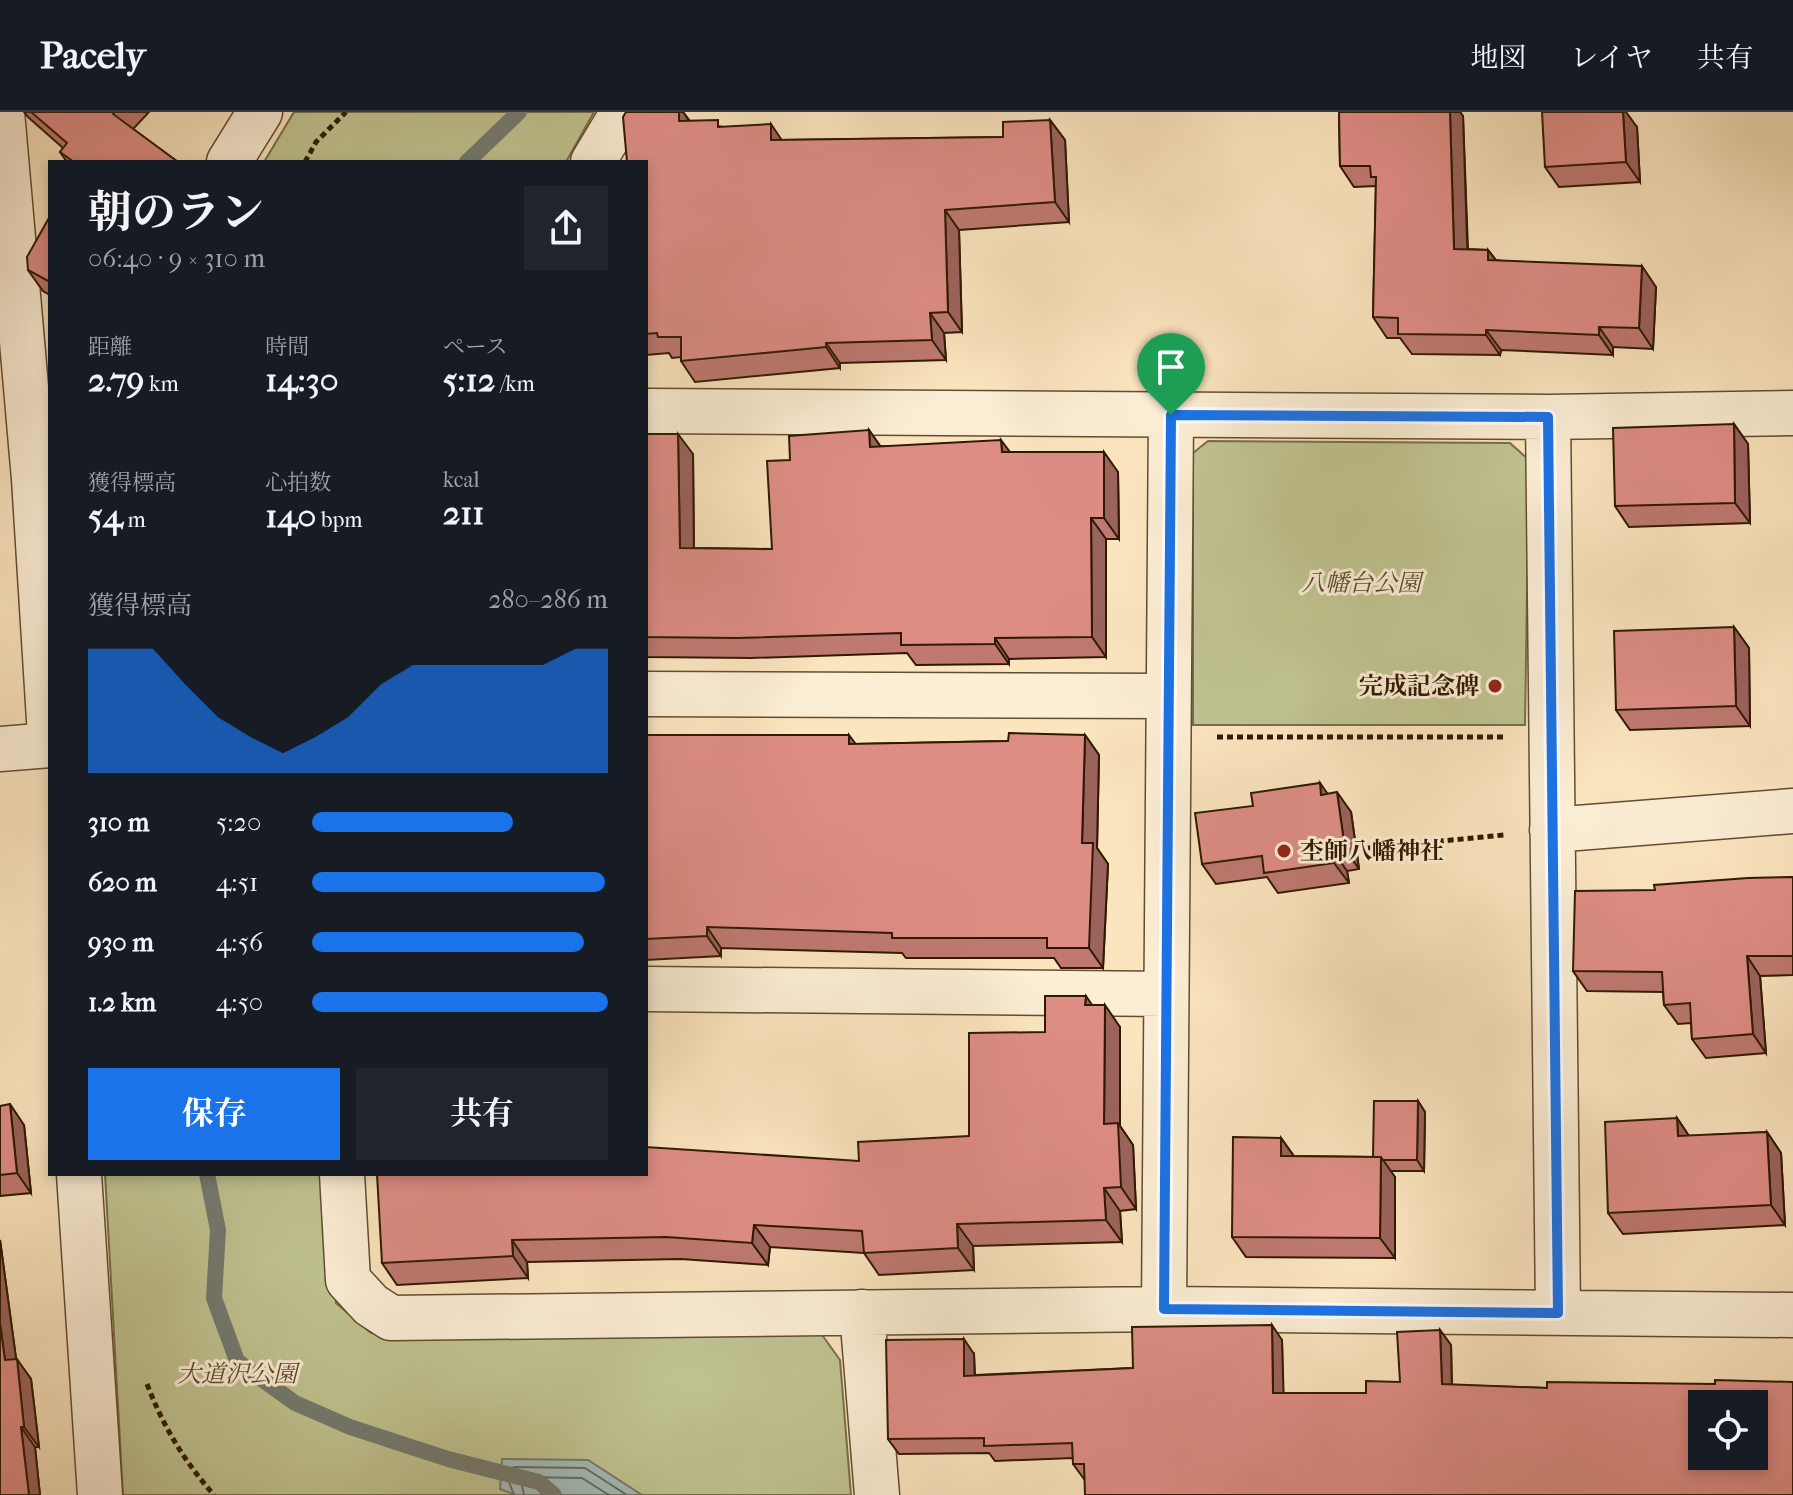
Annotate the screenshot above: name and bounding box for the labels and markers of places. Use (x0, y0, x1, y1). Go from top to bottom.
pin (1137, 333, 1205, 415)
place label: 完成記念碑 (1359, 672, 1479, 700)
marker: 完成記念碑 (1486, 677, 1504, 695)
place label: 杢師八幡神社 (1300, 837, 1444, 865)
marker: 杢師八幡神社 (1275, 842, 1293, 860)

